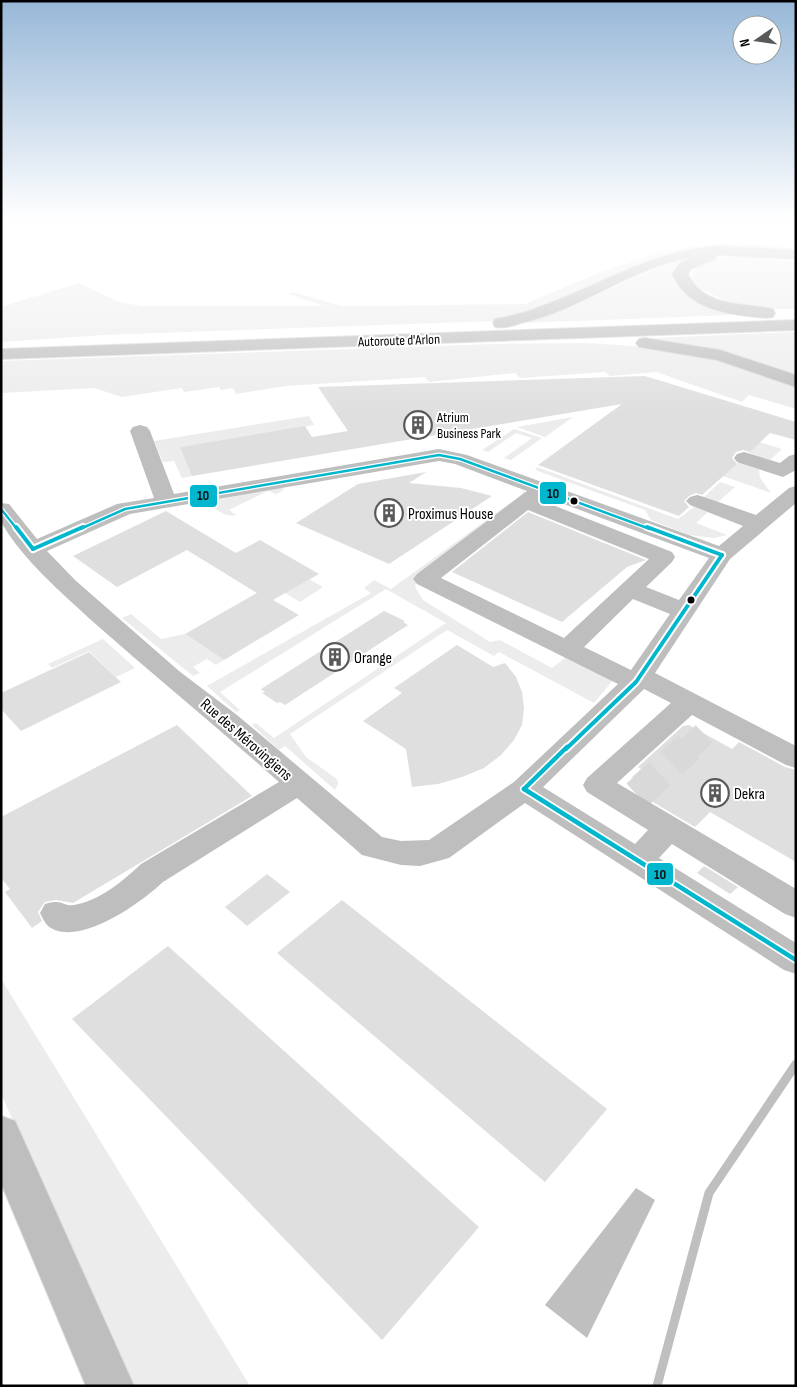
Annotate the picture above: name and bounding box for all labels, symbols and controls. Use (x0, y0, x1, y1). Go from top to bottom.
north arrow (732, 15, 782, 65)
text: N (736, 37, 754, 48)
street label: Autoroute d'Arlon (357, 331, 440, 350)
place label: Atrium Business Park (436, 409, 502, 442)
building icon: Atrium Business Park (403, 410, 433, 440)
line badge: 10 (539, 481, 567, 505)
line badge: 10 (189, 484, 218, 508)
text: 10 (547, 485, 559, 502)
text: 10 (197, 487, 209, 504)
unlabelled marker (569, 496, 579, 506)
building icon: Proximus House (374, 498, 404, 528)
place label: Proximus House (408, 505, 493, 524)
unlabelled marker (686, 595, 696, 605)
building icon: Orange (320, 642, 350, 672)
place label: Orange (354, 649, 392, 668)
street label: Rue des Mérovingiens (196, 695, 296, 785)
building icon: Dekra (700, 778, 730, 808)
place label: Dekra (734, 785, 765, 804)
line badge: 10 (646, 862, 674, 886)
text: 10 (654, 866, 666, 883)

